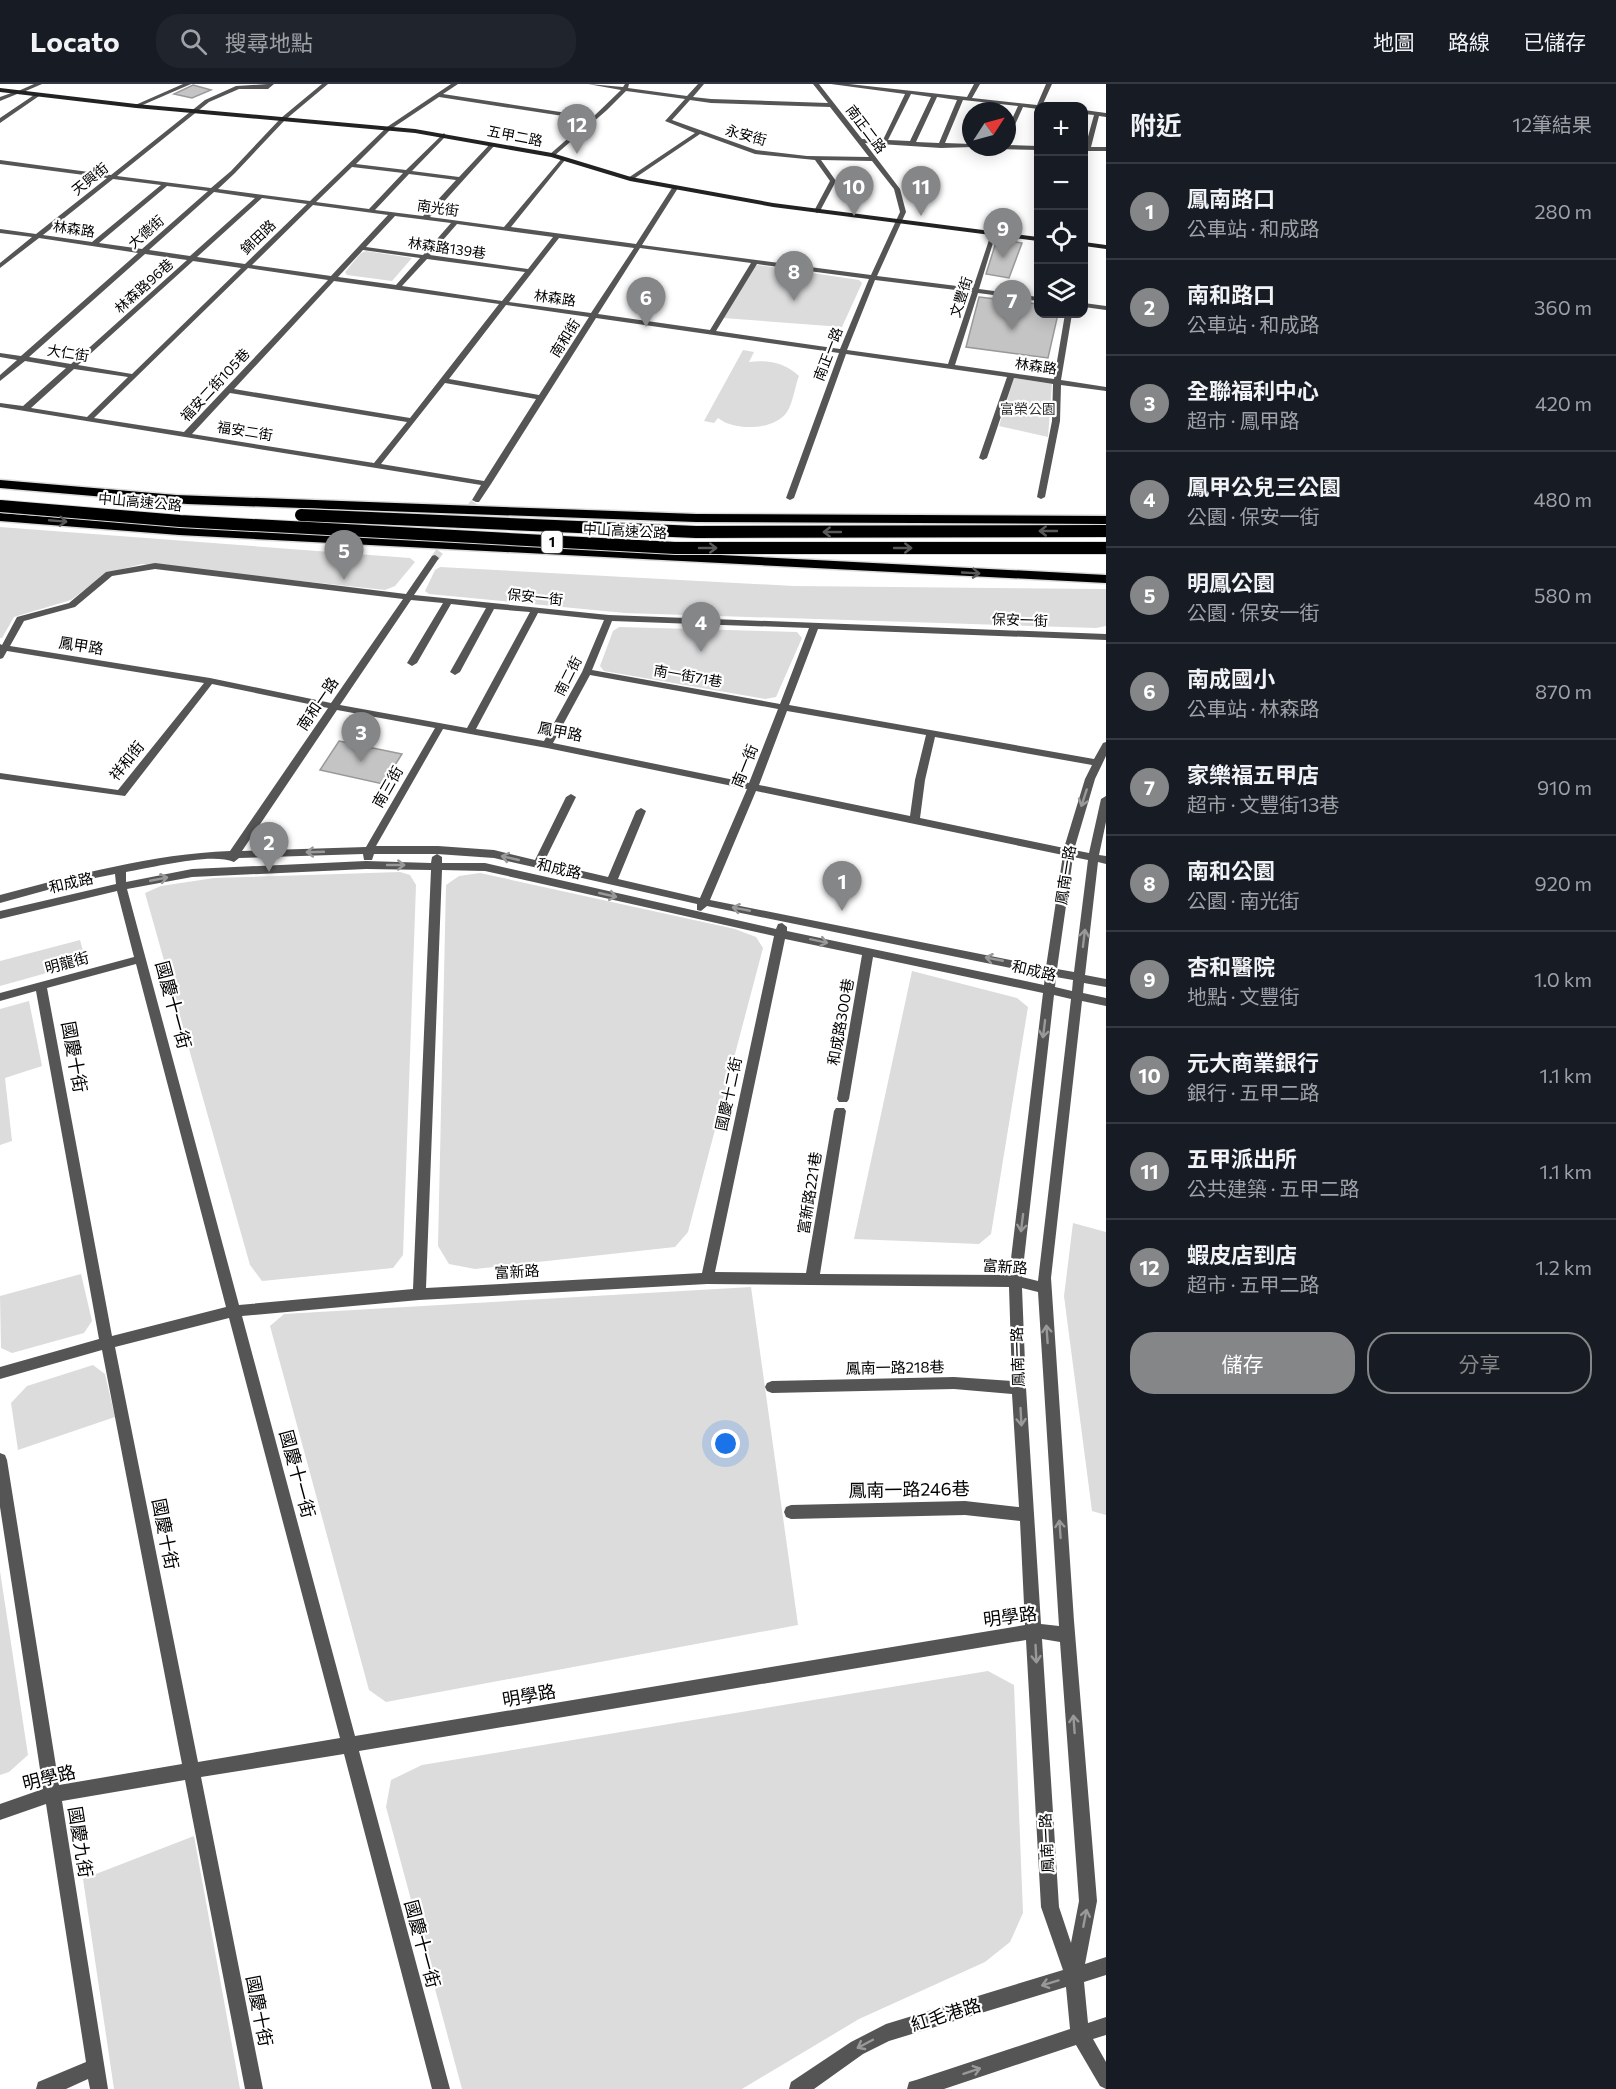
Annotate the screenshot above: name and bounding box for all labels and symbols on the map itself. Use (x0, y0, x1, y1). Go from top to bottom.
street label: 南正二路 (843, 101, 890, 156)
north arrow (962, 102, 1016, 156)
pin: 12 (558, 104, 596, 154)
street label: 永安街 (724, 121, 769, 148)
street label: 五甲二路 (486, 122, 544, 149)
street label: 天興街 (68, 159, 111, 198)
pin: 10 (834, 166, 874, 216)
pin: 11 (902, 166, 940, 216)
street label: 南光街 (416, 196, 460, 219)
pin: 9 (984, 208, 1022, 258)
street label: 大德街 (124, 211, 167, 252)
street label: 錦田路 (237, 216, 279, 257)
street label: 林森路 (52, 217, 96, 240)
street label: 林森路139巷 (407, 234, 487, 261)
pin: 8 (774, 252, 814, 301)
street label: 林森路96巷 (111, 255, 176, 316)
street label: 文豐街 (946, 274, 975, 319)
pin: 6 (626, 278, 666, 327)
pin: 7 (992, 280, 1032, 330)
street label: 林森路 (533, 286, 577, 309)
street label: 南和街 (546, 315, 583, 360)
street label: 南正一路 (810, 325, 846, 383)
street label: 大仁街 (46, 341, 90, 364)
street label: 福安二街105巷 (177, 345, 253, 425)
street label: 林森路 (1014, 354, 1058, 377)
park label: 富榮公園 (1000, 400, 1056, 417)
street label: 福安二街 (216, 418, 274, 443)
street label: 中山高速公路 (97, 489, 183, 514)
one-way arrow (48, 516, 68, 527)
street label: 中山高速公路 (583, 520, 667, 541)
one-way arrow (1038, 525, 1058, 537)
one-way arrow (822, 526, 842, 538)
pin: 5 (324, 530, 364, 580)
road number: 1 (542, 531, 562, 553)
one-way arrow (698, 542, 718, 554)
one-way arrow (893, 542, 913, 554)
one-way arrow (961, 567, 981, 578)
street label: 保安一街 (506, 585, 564, 608)
pin: 4 (682, 602, 720, 652)
street label: 保安一街 (992, 610, 1048, 629)
street label: 鳳甲路 (58, 633, 105, 657)
street label: 南二街 (550, 653, 585, 698)
street label: 南一街71巷 (652, 661, 724, 690)
street label: 南和一路 (293, 674, 341, 733)
pin: 3 (342, 712, 380, 762)
street label: 鳳甲路 (536, 718, 584, 744)
street label: 祥和街 (105, 737, 147, 784)
street label: 南一街 (727, 741, 761, 790)
street label: 南三街 (368, 763, 406, 810)
one-way arrow (1078, 788, 1089, 807)
pin: 2 (250, 822, 288, 872)
street label: 鳳南一路 (1051, 844, 1079, 906)
one-way arrow (306, 846, 326, 857)
one-way arrow (500, 851, 519, 863)
street label: 和成路 (535, 854, 583, 882)
one-way arrow (385, 859, 405, 871)
pin: 1 (822, 862, 862, 911)
street label: 和成路 (47, 868, 95, 896)
one-way arrow (149, 873, 169, 884)
one-way arrow (598, 890, 617, 902)
one-way arrow (732, 903, 751, 914)
one-way arrow (1078, 928, 1089, 948)
one-way arrow (809, 936, 829, 947)
street label: 明龍街 (43, 948, 91, 977)
one-way arrow (985, 953, 1004, 965)
street label: 和成路 (1010, 956, 1058, 984)
street label: 國慶十一街 (152, 958, 196, 1051)
street label: 和成路300巷 (823, 977, 857, 1067)
street label: 國慶十街 (58, 1019, 92, 1094)
one-way arrow (1039, 1019, 1050, 1039)
street label: 國慶十二街 (711, 1055, 745, 1132)
street label: 富新路221巷 (794, 1150, 824, 1235)
one-way arrow (1016, 1212, 1027, 1232)
street label: 富新路 (982, 1255, 1028, 1277)
street label: 富新路 (494, 1261, 540, 1281)
one-way arrow (1042, 1325, 1053, 1345)
street label: 鳳南一路 (1007, 1327, 1027, 1387)
street label: 鳳南一路218巷 (845, 1357, 945, 1377)
one-way arrow (1016, 1407, 1027, 1427)
street label: 國慶十一街 (276, 1427, 320, 1520)
your location (711, 1429, 740, 1458)
street label: 鳳南一路246巷 (848, 1477, 970, 1501)
street label: 國慶十街 (148, 1496, 184, 1571)
one-way arrow (1054, 1520, 1065, 1540)
street label: 明學路 (982, 1602, 1038, 1630)
one-way arrow (1031, 1643, 1042, 1663)
street label: 明學路 (500, 1679, 557, 1711)
one-way arrow (1068, 1714, 1079, 1734)
street label: 明學路 (20, 1760, 78, 1794)
street label: 國慶九街 (64, 1805, 97, 1879)
street label: 鳳南一路 (1035, 1813, 1057, 1873)
street label: 國慶十一街 (401, 1897, 445, 1990)
one-way arrow (1080, 1908, 1091, 1928)
street label: 國慶十街 (242, 1973, 278, 2048)
one-way arrow (1041, 1978, 1060, 1989)
street label: 紅毛港路 (908, 1993, 983, 2035)
one-way arrow (857, 2039, 875, 2050)
one-way arrow (962, 2064, 981, 2075)

